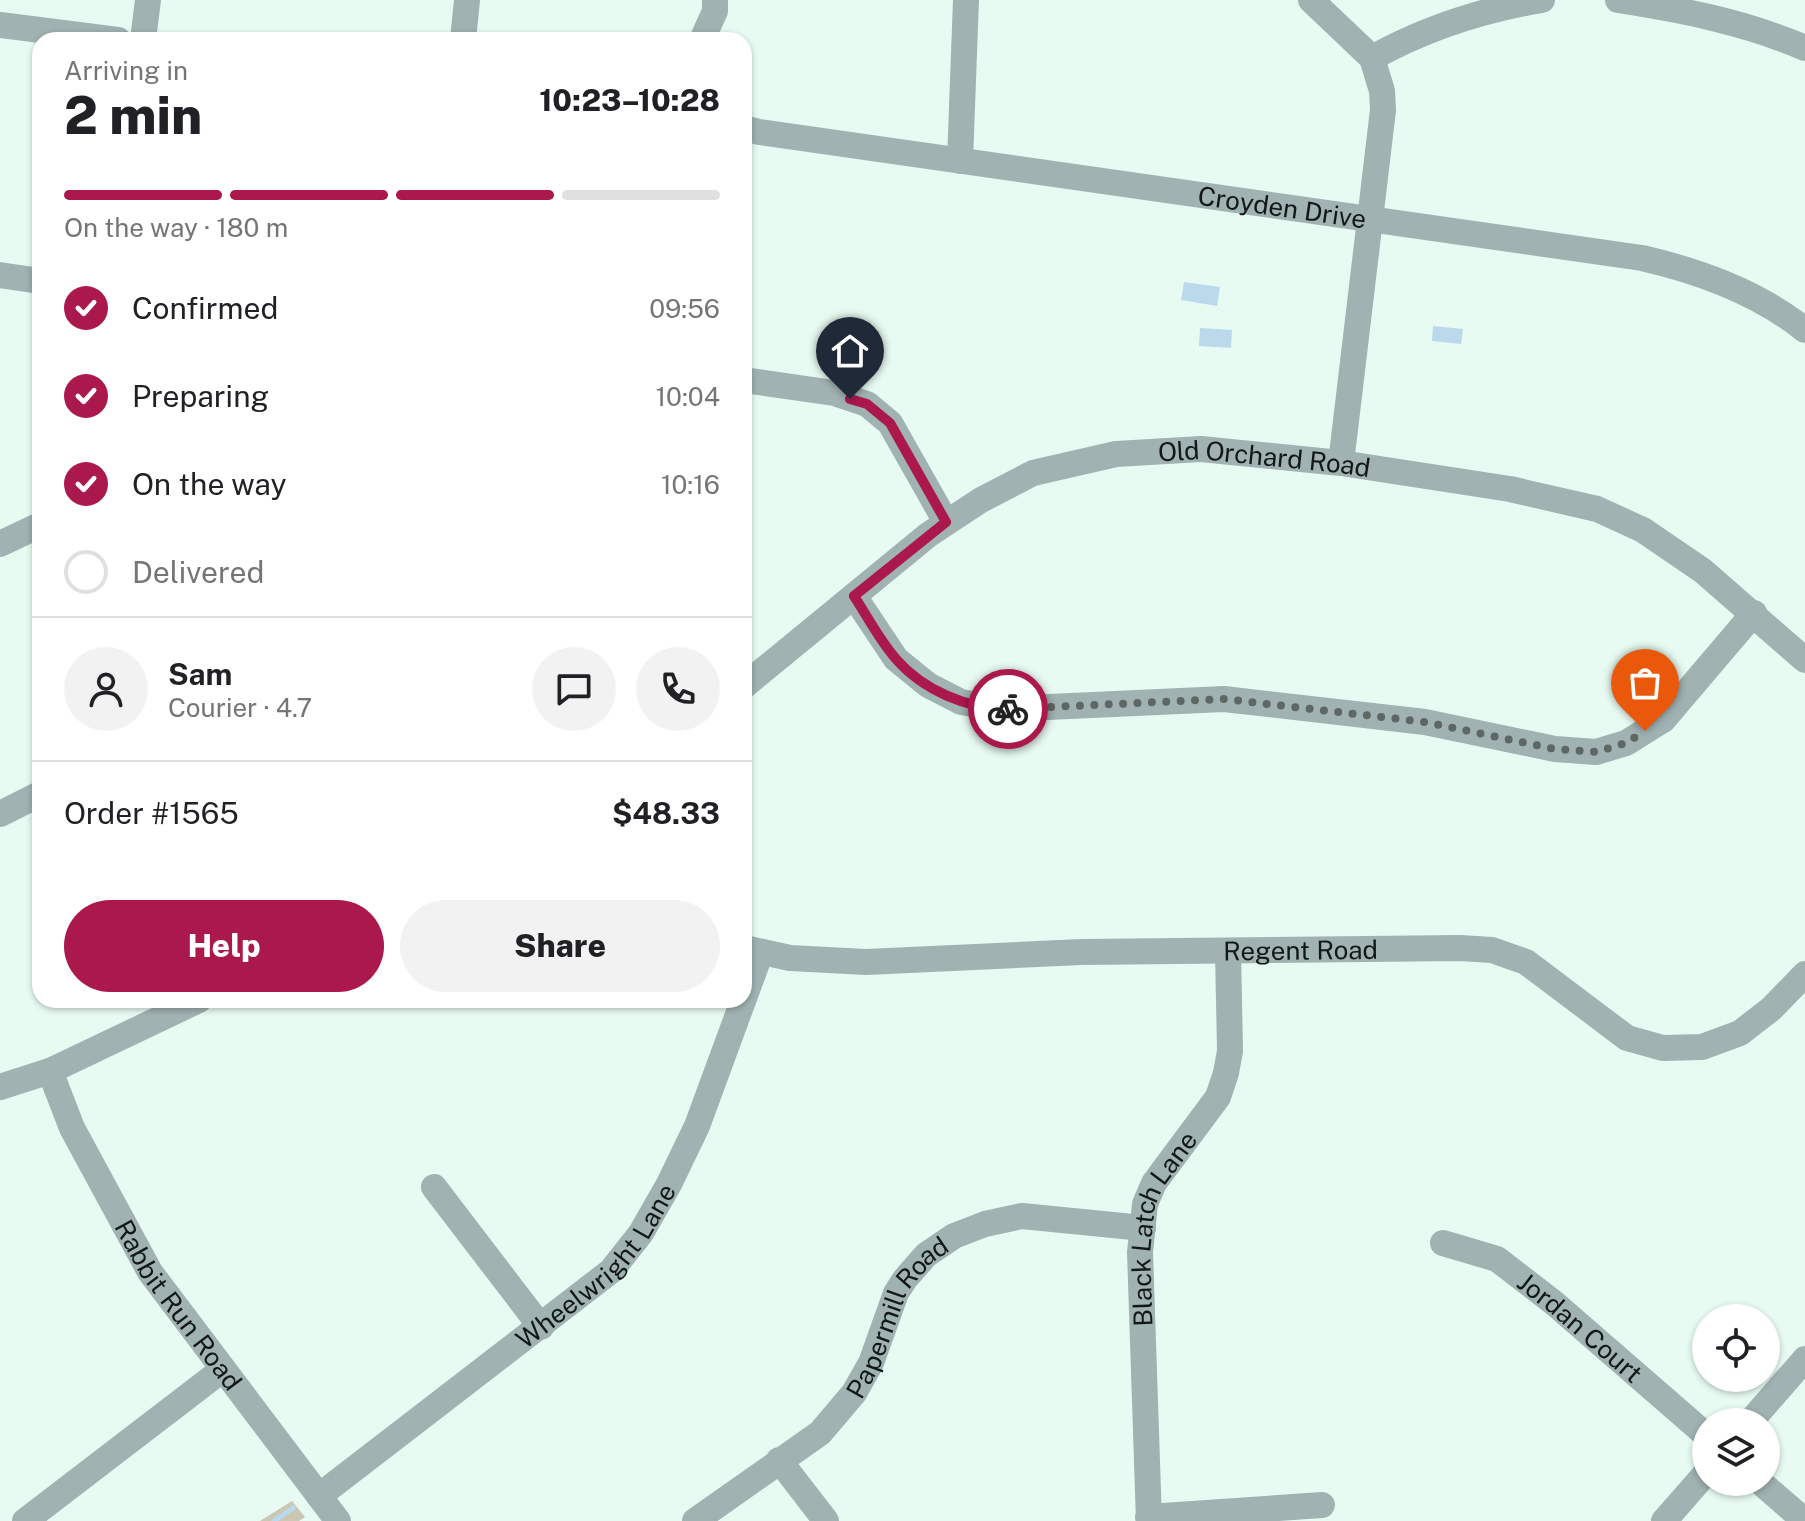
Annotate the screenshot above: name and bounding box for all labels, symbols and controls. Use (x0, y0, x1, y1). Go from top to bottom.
text: Arriving in (64, 55, 188, 86)
text: 10:23–10:28 (539, 82, 720, 118)
text: 2 min (64, 85, 202, 146)
street label: Croyden Drive (1196, 179, 1368, 234)
text: On the way · 180 m (64, 212, 288, 243)
icon: check (64, 286, 108, 330)
text: Confirmed (132, 290, 278, 326)
text: 09:56 (649, 293, 720, 324)
pin (816, 317, 884, 399)
icon: home (828, 329, 872, 373)
icon: check (64, 374, 108, 418)
text: Preparing (132, 378, 269, 414)
text: 10:04 (655, 381, 720, 412)
street label: Old Orchard Road (1157, 433, 1373, 483)
icon: check (64, 462, 108, 506)
text: On the way (132, 466, 286, 502)
text: 10:16 (661, 469, 720, 500)
text: Delivered (132, 554, 264, 590)
button: person (64, 647, 148, 731)
button: chat (532, 647, 616, 731)
button: phone (636, 647, 720, 731)
pin (1611, 649, 1679, 731)
text: Sam (168, 656, 232, 692)
icon: bag (1623, 661, 1667, 705)
courier (968, 669, 1048, 749)
icon: bike (986, 687, 1030, 731)
text: Courier · 4.7 (168, 692, 312, 723)
text: Order #1565 (64, 795, 239, 831)
text: $48.33 (612, 795, 720, 831)
button: Help (64, 900, 384, 992)
button: Share (400, 900, 720, 992)
street label: Regent Road (1223, 933, 1378, 966)
street label: Black Latch Lane (1125, 1125, 1203, 1327)
street label: Wheelwright Lane (509, 1178, 682, 1354)
street label: Rabbit Run Road (109, 1214, 249, 1396)
street label: Papermill Road (839, 1229, 954, 1403)
street label: Jordan Court (1512, 1266, 1649, 1389)
map controls (1692, 1304, 1780, 1496)
button: locate (1692, 1304, 1780, 1392)
button: layers (1692, 1408, 1780, 1496)

